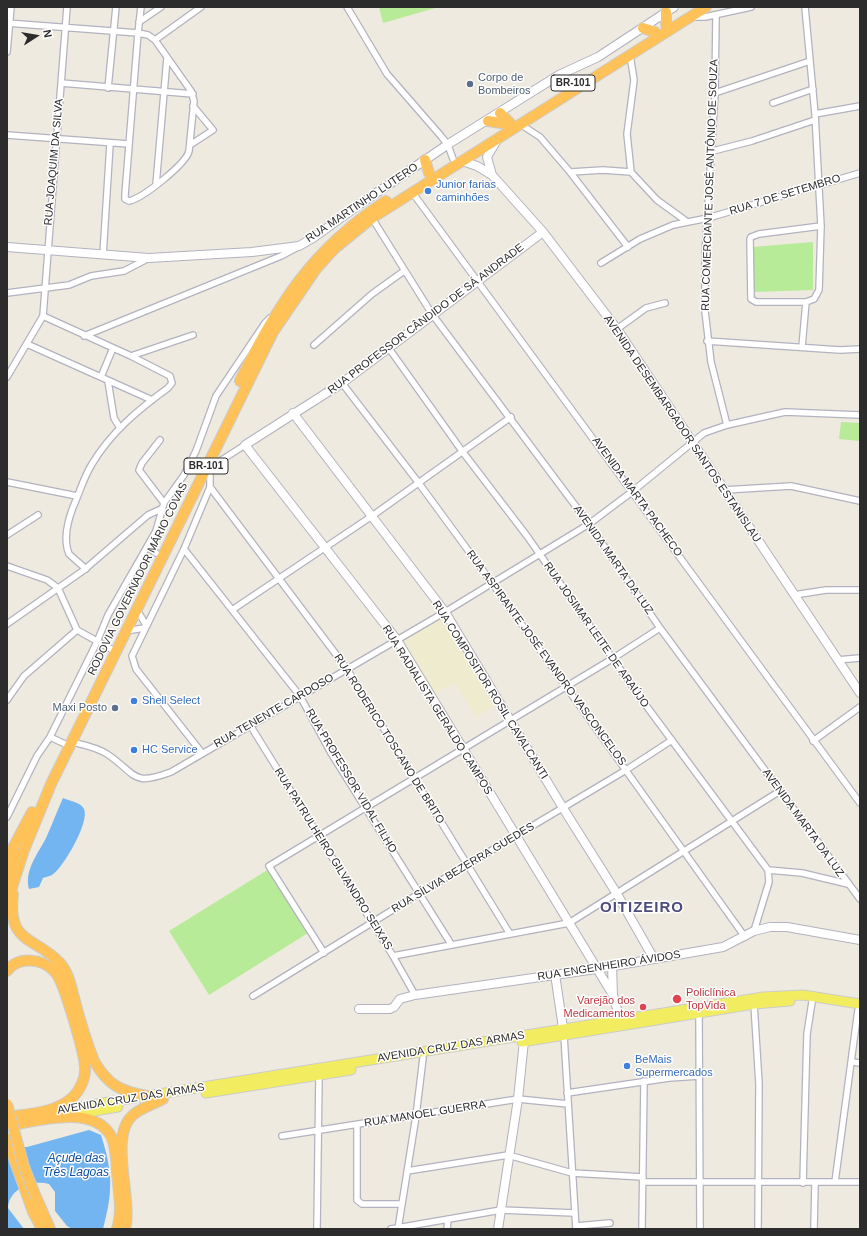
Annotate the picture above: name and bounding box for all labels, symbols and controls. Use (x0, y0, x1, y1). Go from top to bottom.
north arrow (16, 16, 56, 56)
text: N (41, 28, 54, 39)
street label: RUA COMERCIANTE JOSÉ ANTÔNIO DE SOUZA (699, 59, 721, 311)
place label: Corpo de Bombeiros (478, 71, 531, 97)
road number: BR-101 (551, 75, 595, 91)
marker: Corpo de Bombeiros (465, 79, 475, 89)
street label: RUA JOAQUIM DA SILVA (42, 98, 66, 226)
street label: RUA MARTINHO LUTERO (303, 161, 421, 245)
street label: RUA 7 DE SETEMBRO (728, 172, 842, 218)
place label: Junior farias caminhões (436, 178, 496, 204)
marker: Junior farias caminhões (423, 186, 433, 196)
street label: RUA PROFESSOR CÂNDIDO DE SÁ ANDRADE (325, 241, 527, 397)
street label: AVENIDA DESEMBARGADOR SANTOS ESTANISLAU (601, 313, 763, 545)
street label: AVENIDA MARTA PACHECO (589, 435, 685, 559)
road number: BR-101 (184, 458, 228, 474)
street label: RODOVIA GOVERNADOR MÁRIO COVAS (85, 480, 191, 678)
street label: AVENIDA MARTA DA LUZ (570, 503, 656, 617)
street label: RUA ASPIRANTE JOSÉ EVANDRO VASCONCELOS (463, 548, 629, 768)
street label: RUA JOSIMAR LEITE DE ARAÚJO (540, 560, 652, 710)
street label: RUA COMPOSITOR ROSIL CAVALCANTI (429, 598, 551, 782)
street label: RUA RADIALISTA GERALDO CAMPOS (379, 623, 495, 797)
street label: RUA RODERICO TOSCANO DE BRITO (331, 652, 447, 826)
street label: RUA TENENTE CARDOSO (212, 671, 336, 751)
place label: Shell Select (142, 694, 200, 708)
marker: Shell Select (129, 696, 139, 706)
place label: Maxi Posto (53, 701, 107, 715)
marker: Maxi Posto (110, 703, 120, 713)
street label: RUA PROFESSOR VIDAL FILHO (303, 707, 399, 855)
place label: HC Service (142, 743, 198, 757)
marker: HC Service (129, 745, 139, 755)
street label: RUA PATRULHEIRO GILVANDRO SEIXAS (271, 766, 395, 952)
street label: AVENIDA MARTA DA LUZ (759, 766, 847, 880)
street label: RUA SÍLVIA BEZERRA GUEDES (389, 820, 537, 916)
district label: OITIZEIRO (600, 899, 684, 917)
street label: RUA ENGENHEIRO ÁVIDOS (536, 948, 682, 984)
place label: Policlínica TopVida (686, 986, 736, 1012)
marker: Policlínica TopVida (671, 993, 683, 1005)
place label: Varejão dos Medicamentos (563, 994, 635, 1020)
marker: Varejão dos Medicamentos (638, 1002, 648, 1012)
street label: AVENIDA CRUZ DAS ARMAS (376, 1029, 526, 1065)
place label: BeMais Supermercados (635, 1053, 713, 1079)
marker: BeMais Supermercados (622, 1061, 632, 1071)
street label: AVENIDA CRUZ DAS ARMAS (56, 1081, 206, 1117)
street label: RUA MANOEL GUERRA (363, 1098, 487, 1130)
water label: Açude das Três Lagoas (43, 1152, 109, 1180)

